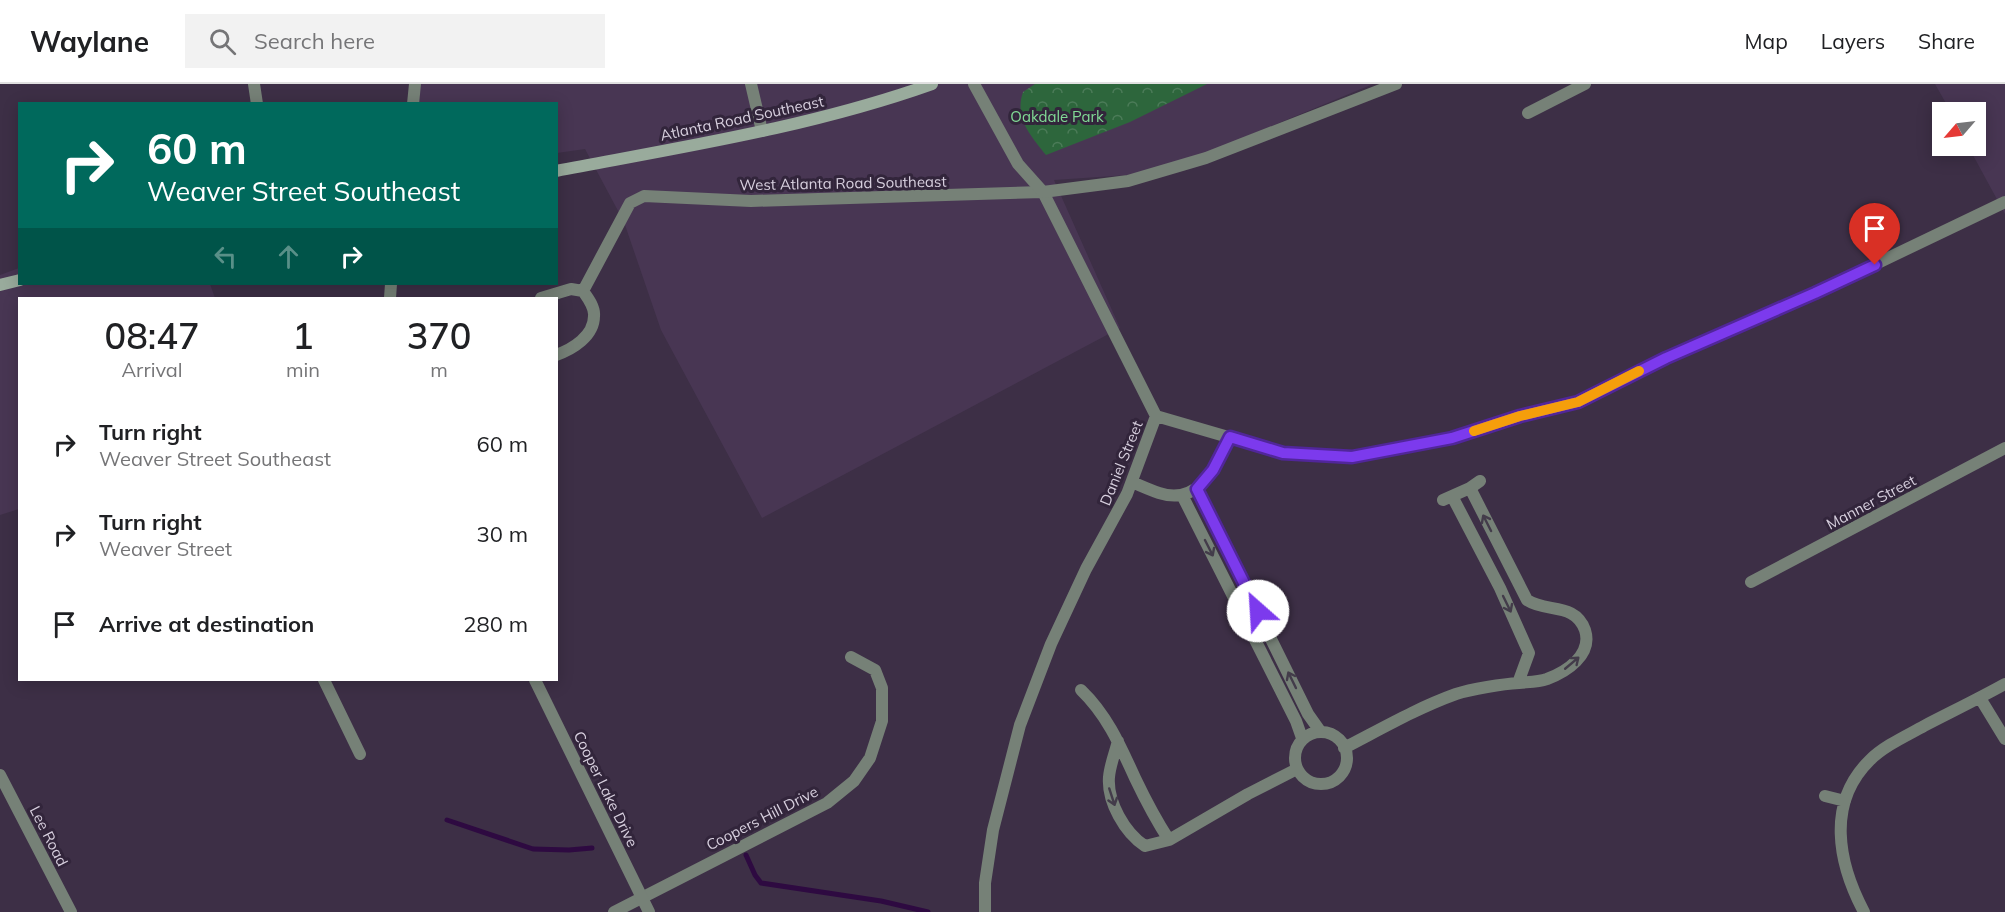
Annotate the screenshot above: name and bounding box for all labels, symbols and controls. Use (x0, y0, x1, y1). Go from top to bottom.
search box (185, 14, 605, 68)
text: Waylane (30, 24, 149, 59)
icon: search (206, 25, 239, 58)
text: Search here (254, 27, 375, 55)
text: Map (1745, 28, 1788, 54)
text: Layers (1821, 28, 1885, 54)
text: Share (1918, 28, 1975, 54)
street label: Atlanta Road Southeast (659, 91, 825, 145)
north arrow (1932, 102, 1986, 156)
map controls (1932, 102, 1986, 156)
park label: Oakdale Park (1010, 107, 1104, 126)
text: 60 m (147, 122, 247, 175)
icon: right (48, 126, 126, 204)
street label: West Atlanta Road Southeast (739, 172, 947, 194)
text: Weaver Street Southeast (147, 174, 460, 208)
pin (1849, 203, 1900, 265)
icon: arrive (1858, 212, 1891, 245)
icon: left (209, 240, 242, 273)
icon: ahead (272, 240, 305, 273)
icon: right (335, 240, 368, 273)
text: 08:47 (105, 313, 199, 358)
text: 1 (292, 313, 314, 358)
text: 370 (407, 313, 471, 358)
text: Arrival (121, 357, 183, 382)
text: min (286, 357, 320, 382)
text: m (430, 357, 448, 382)
text: Turn right (99, 418, 202, 446)
street label: Daniel Street (1095, 418, 1147, 508)
icon: right (48, 428, 81, 461)
text: 60 m (477, 430, 528, 458)
text: Weaver Street Southeast (99, 446, 331, 471)
street label: Manner Street (1823, 471, 1919, 533)
text: Turn right (99, 508, 202, 536)
one-way arrow (1481, 514, 1492, 532)
icon: right (48, 518, 81, 551)
text: 30 m (477, 520, 528, 548)
text: Weaver Street (99, 536, 232, 561)
one-way arrow (1203, 538, 1215, 556)
position arrow (1226, 579, 1290, 643)
one-way arrow (1502, 595, 1514, 613)
icon: arrive (48, 608, 81, 641)
text: Arrive at destination (99, 610, 314, 638)
text: 280 m (463, 610, 528, 638)
one-way arrow (1564, 657, 1580, 670)
one-way arrow (1285, 671, 1297, 689)
street label: Cooper Lake Drive (570, 728, 642, 850)
street label: Coopers Hill Drive (703, 782, 821, 854)
one-way arrow (1108, 787, 1119, 806)
street label: Lee Road (26, 803, 72, 869)

